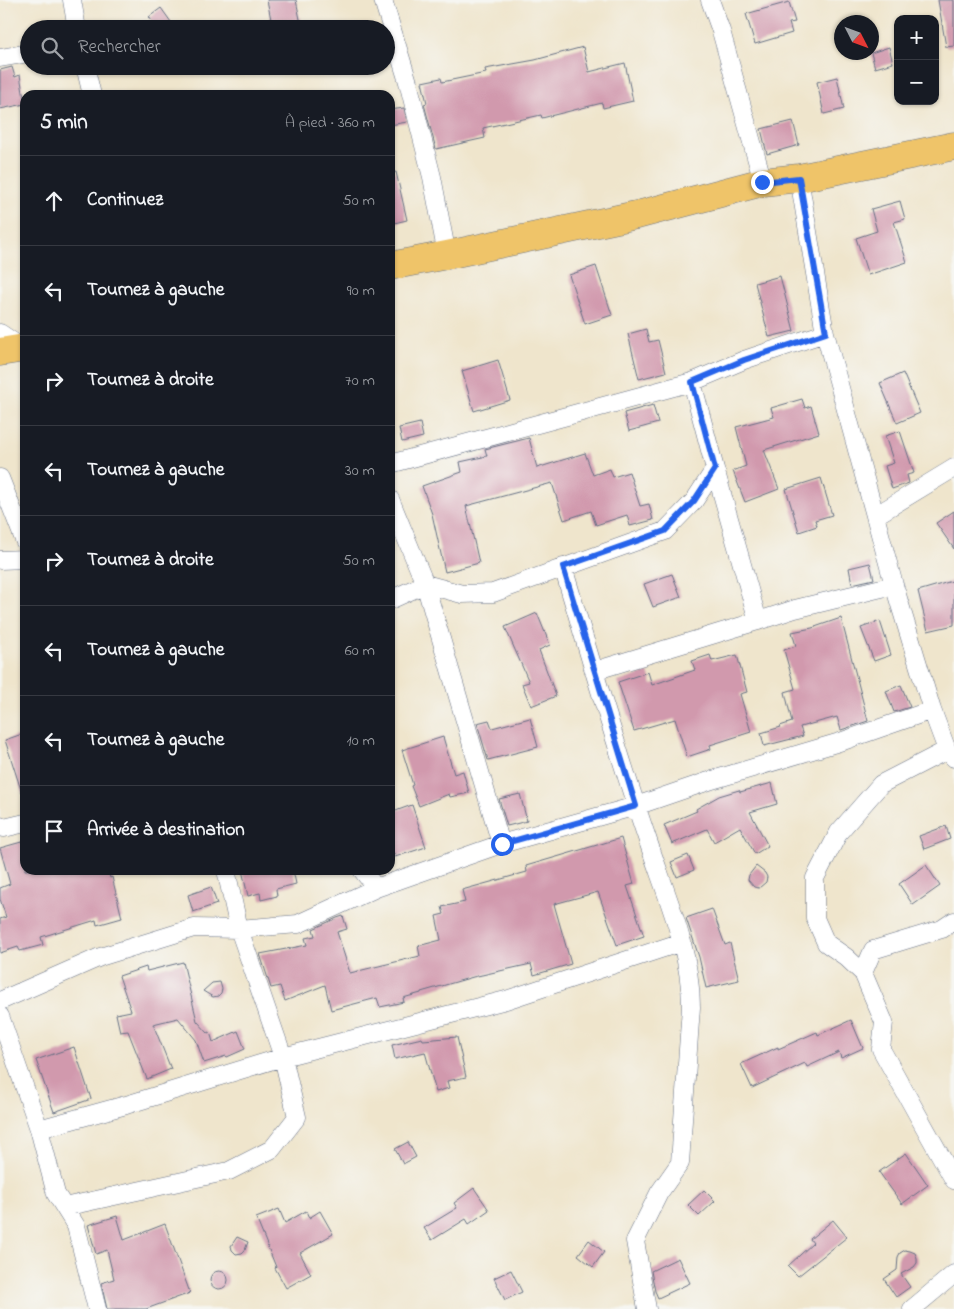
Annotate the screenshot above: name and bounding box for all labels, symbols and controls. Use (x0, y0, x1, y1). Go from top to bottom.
north arrow (834, 15, 879, 60)
map controls (894, 15, 939, 105)
button: + (894, 15, 939, 60)
search box (20, 20, 395, 75)
icon: search (38, 34, 66, 62)
text: Rechercher (78, 34, 161, 61)
button: − (894, 60, 939, 105)
text: 5 min (40, 108, 88, 138)
text: À pied · 360 m (285, 111, 375, 135)
route end (751, 171, 774, 194)
icon: ahead (40, 187, 68, 215)
text: Continuez (87, 187, 163, 214)
text: 50 m (343, 189, 375, 213)
icon: left (40, 277, 68, 305)
text: Tournez à gauche (87, 277, 224, 304)
text: 90 m (347, 279, 375, 303)
icon: right (40, 367, 68, 395)
text: Tournez à droite (87, 367, 213, 394)
text: 70 m (345, 369, 375, 393)
icon: left (40, 457, 68, 485)
text: Tournez à gauche (87, 457, 224, 484)
text: 30 m (345, 459, 375, 483)
icon: right (40, 547, 68, 575)
text: Tournez à droite (87, 547, 213, 574)
text: 50 m (343, 549, 375, 573)
icon: left (40, 637, 68, 665)
text: Tournez à gauche (87, 637, 224, 664)
text: 60 m (345, 639, 375, 663)
icon: left (40, 727, 68, 755)
text: Tournez à gauche (87, 727, 224, 754)
text: 10 m (347, 729, 375, 753)
icon: arrive (40, 817, 68, 845)
text: Arrivée à destination (87, 817, 245, 844)
route start (491, 833, 514, 856)

